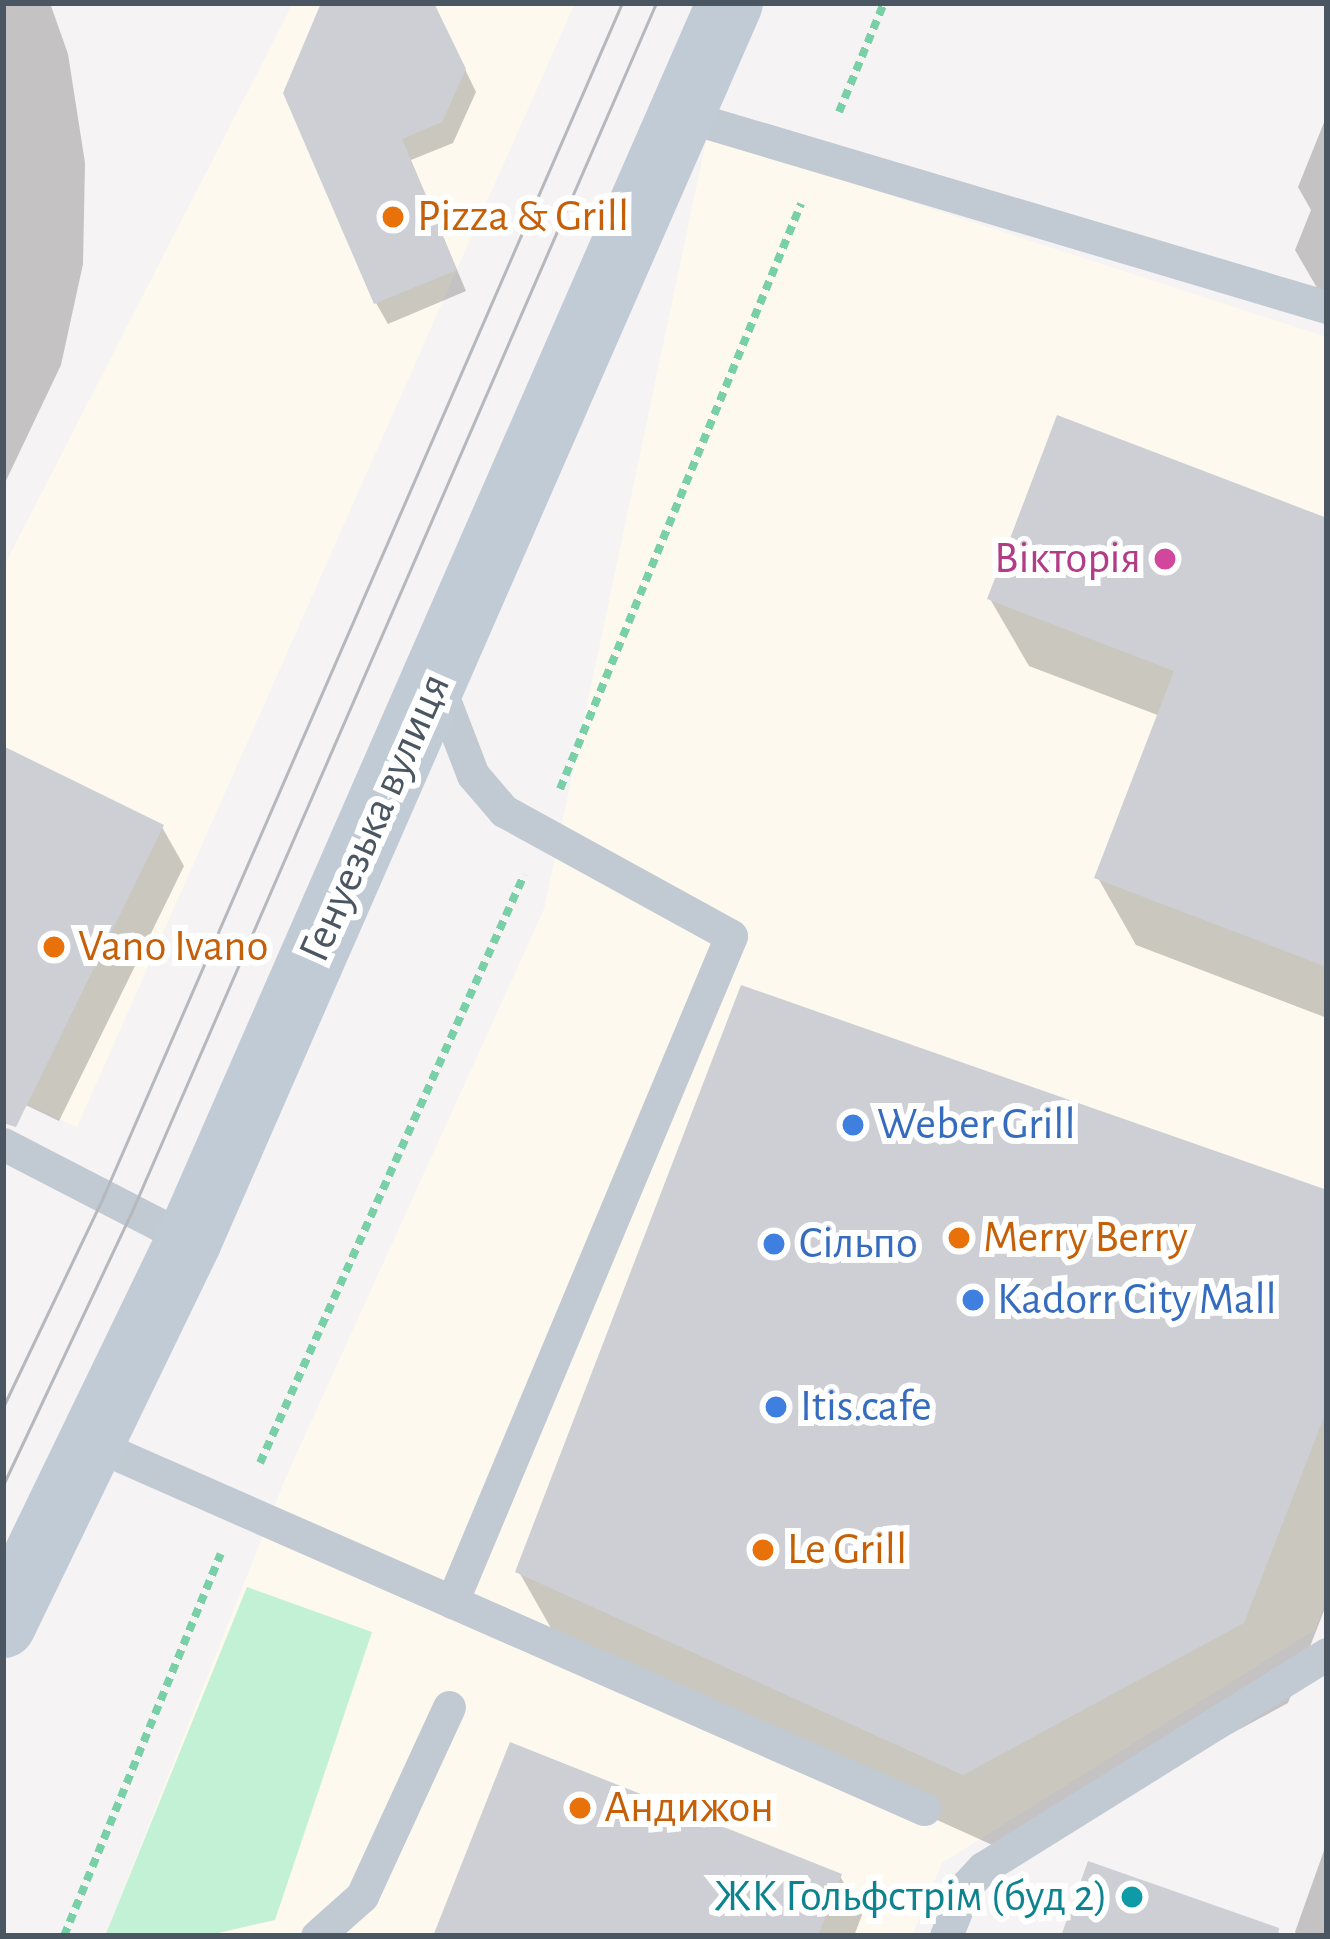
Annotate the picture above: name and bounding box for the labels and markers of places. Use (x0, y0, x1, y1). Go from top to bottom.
place label: Pizza & Grill (417, 190, 629, 244)
marker: Pizza & Grill (380, 204, 406, 230)
place label: Вікторія (994, 532, 1141, 586)
marker: Вікторія (1152, 546, 1178, 572)
place label: Vano Ivano (78, 920, 269, 974)
marker: Vano Ivano (41, 934, 67, 960)
place label: Weber Grill (877, 1098, 1076, 1152)
marker: Weber Grill (840, 1112, 866, 1138)
place label: Merry Berry (983, 1211, 1188, 1265)
place label: Сільпо (798, 1217, 918, 1271)
marker: Merry Berry (946, 1225, 972, 1251)
marker: Сільпо (761, 1231, 787, 1257)
place label: Kadorr City Mall (997, 1273, 1277, 1327)
marker: Kadorr City Mall (960, 1287, 986, 1313)
place label: Itis.cafe (800, 1380, 932, 1434)
marker: Itis.cafe (763, 1394, 789, 1420)
place label: Le Grill (787, 1523, 907, 1577)
marker: Le Grill (750, 1537, 776, 1563)
place label: Андижон (604, 1781, 774, 1835)
marker: Андижон (567, 1795, 593, 1821)
place label: ЖК Гольфстрім (буд 2) (714, 1870, 1108, 1924)
marker: ЖК Гольфстрім (буд 2) (1119, 1884, 1145, 1910)

